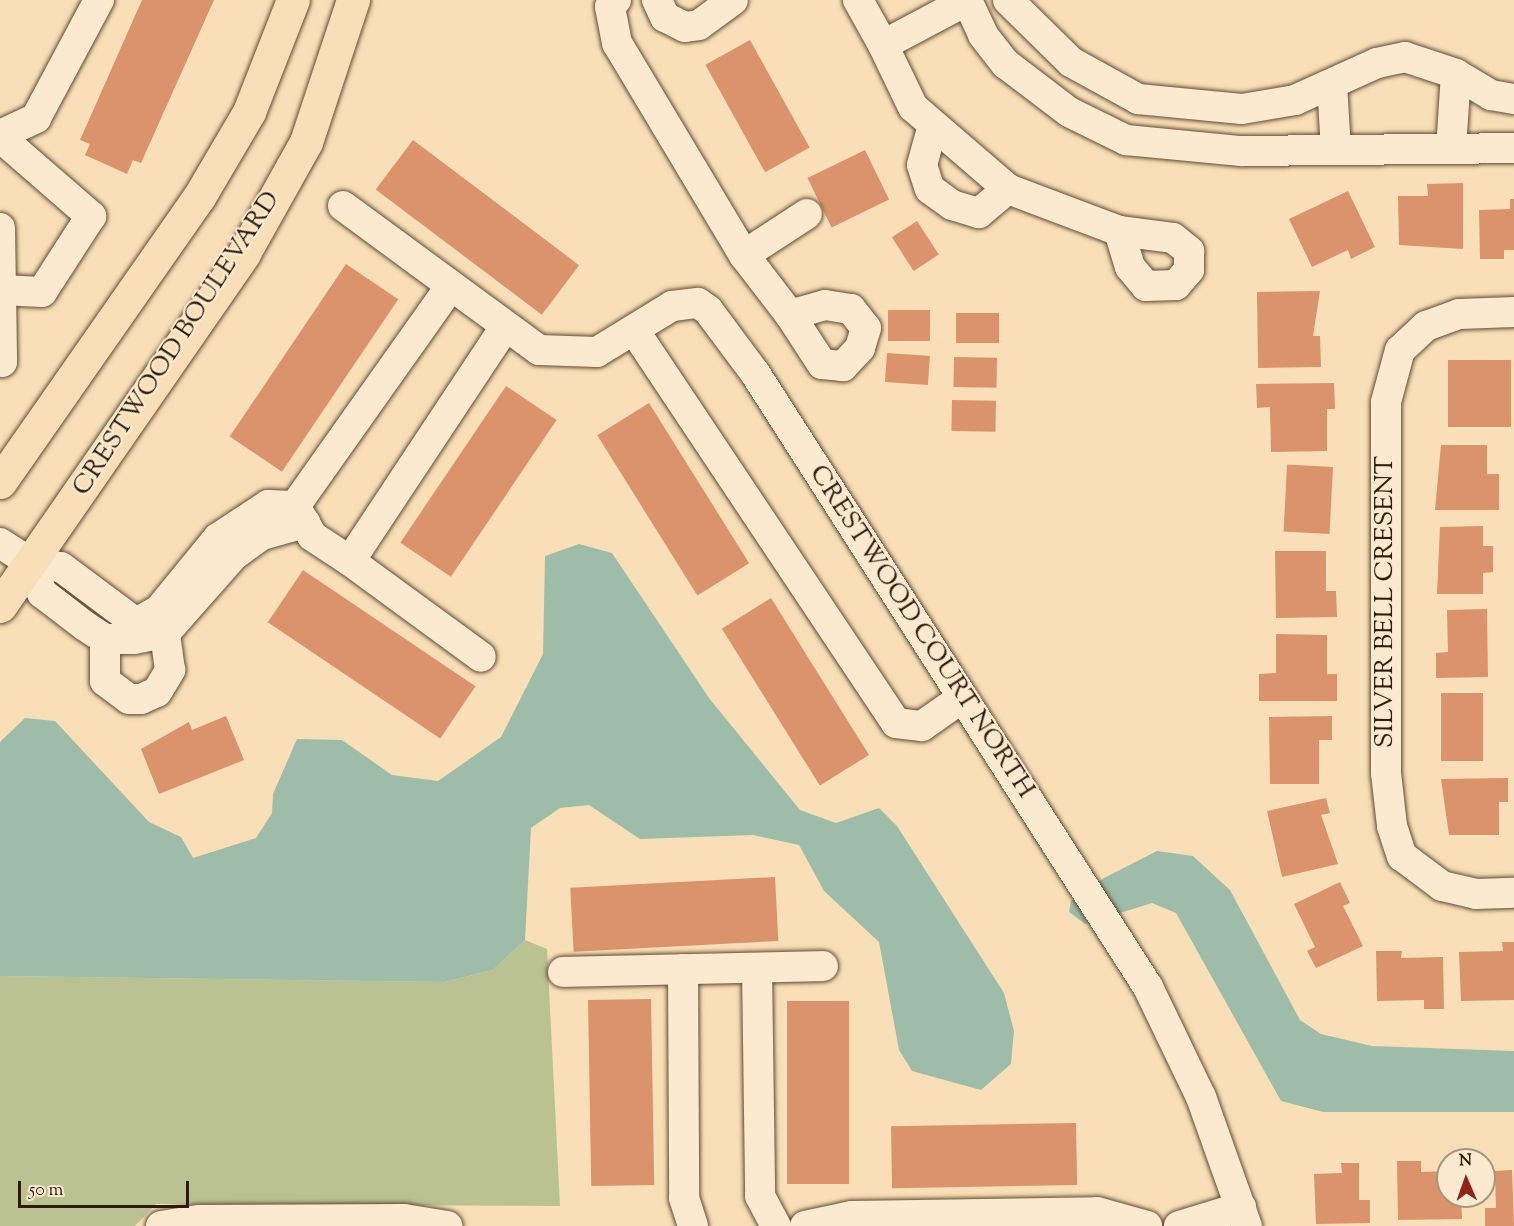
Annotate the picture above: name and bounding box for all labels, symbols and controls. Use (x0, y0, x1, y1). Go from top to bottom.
street label: CRESTWOOD BOULEVARD (67, 186, 287, 502)
street label: SILVER BELL CRESENT (1370, 456, 1402, 748)
street label: CRESTWOOD COURT NORTH (802, 460, 1040, 804)
north arrow (1436, 1148, 1496, 1208)
text: N (1459, 1150, 1472, 1173)
scale bar (21, 1169, 192, 1207)
text: 50 m (29, 1178, 63, 1204)

